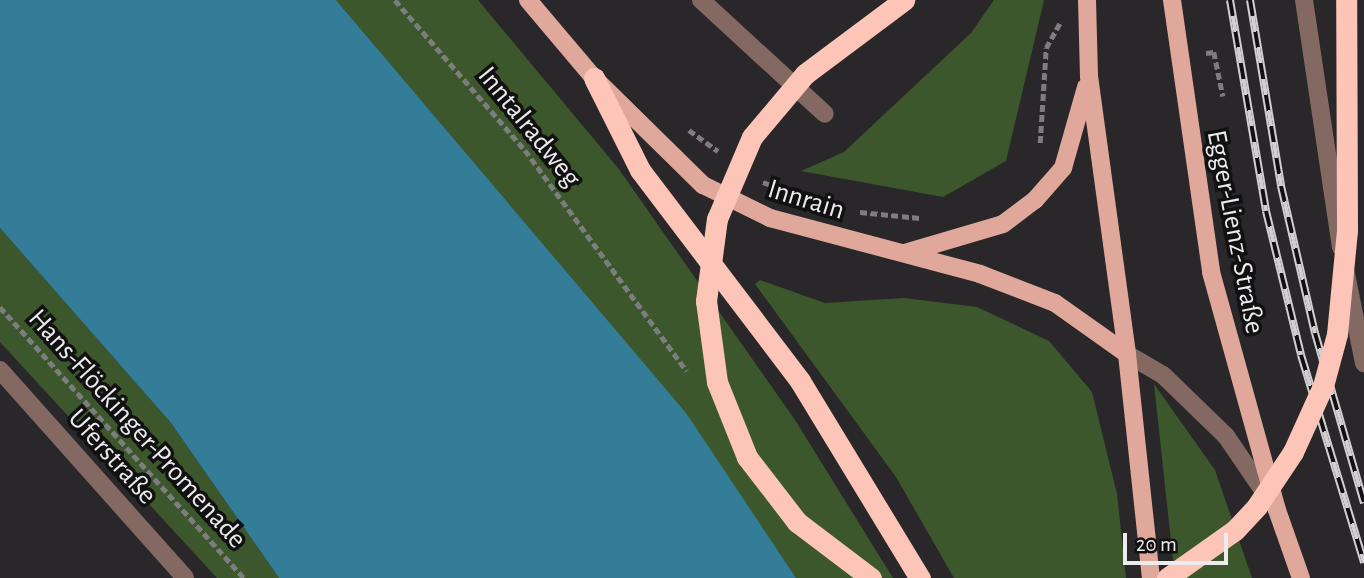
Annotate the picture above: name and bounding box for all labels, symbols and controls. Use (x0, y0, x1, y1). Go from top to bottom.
street label: Inntalradweg (470, 60, 588, 194)
street label: Egger-Lienz-Straße (1199, 127, 1271, 337)
street label: Innrain (764, 172, 848, 228)
street label: Hans-Flöckinger-Promenade (21, 302, 253, 556)
street label: Uferstraße (60, 402, 164, 512)
scale bar (1126, 518, 1231, 562)
text: 20 m (1136, 534, 1177, 555)

